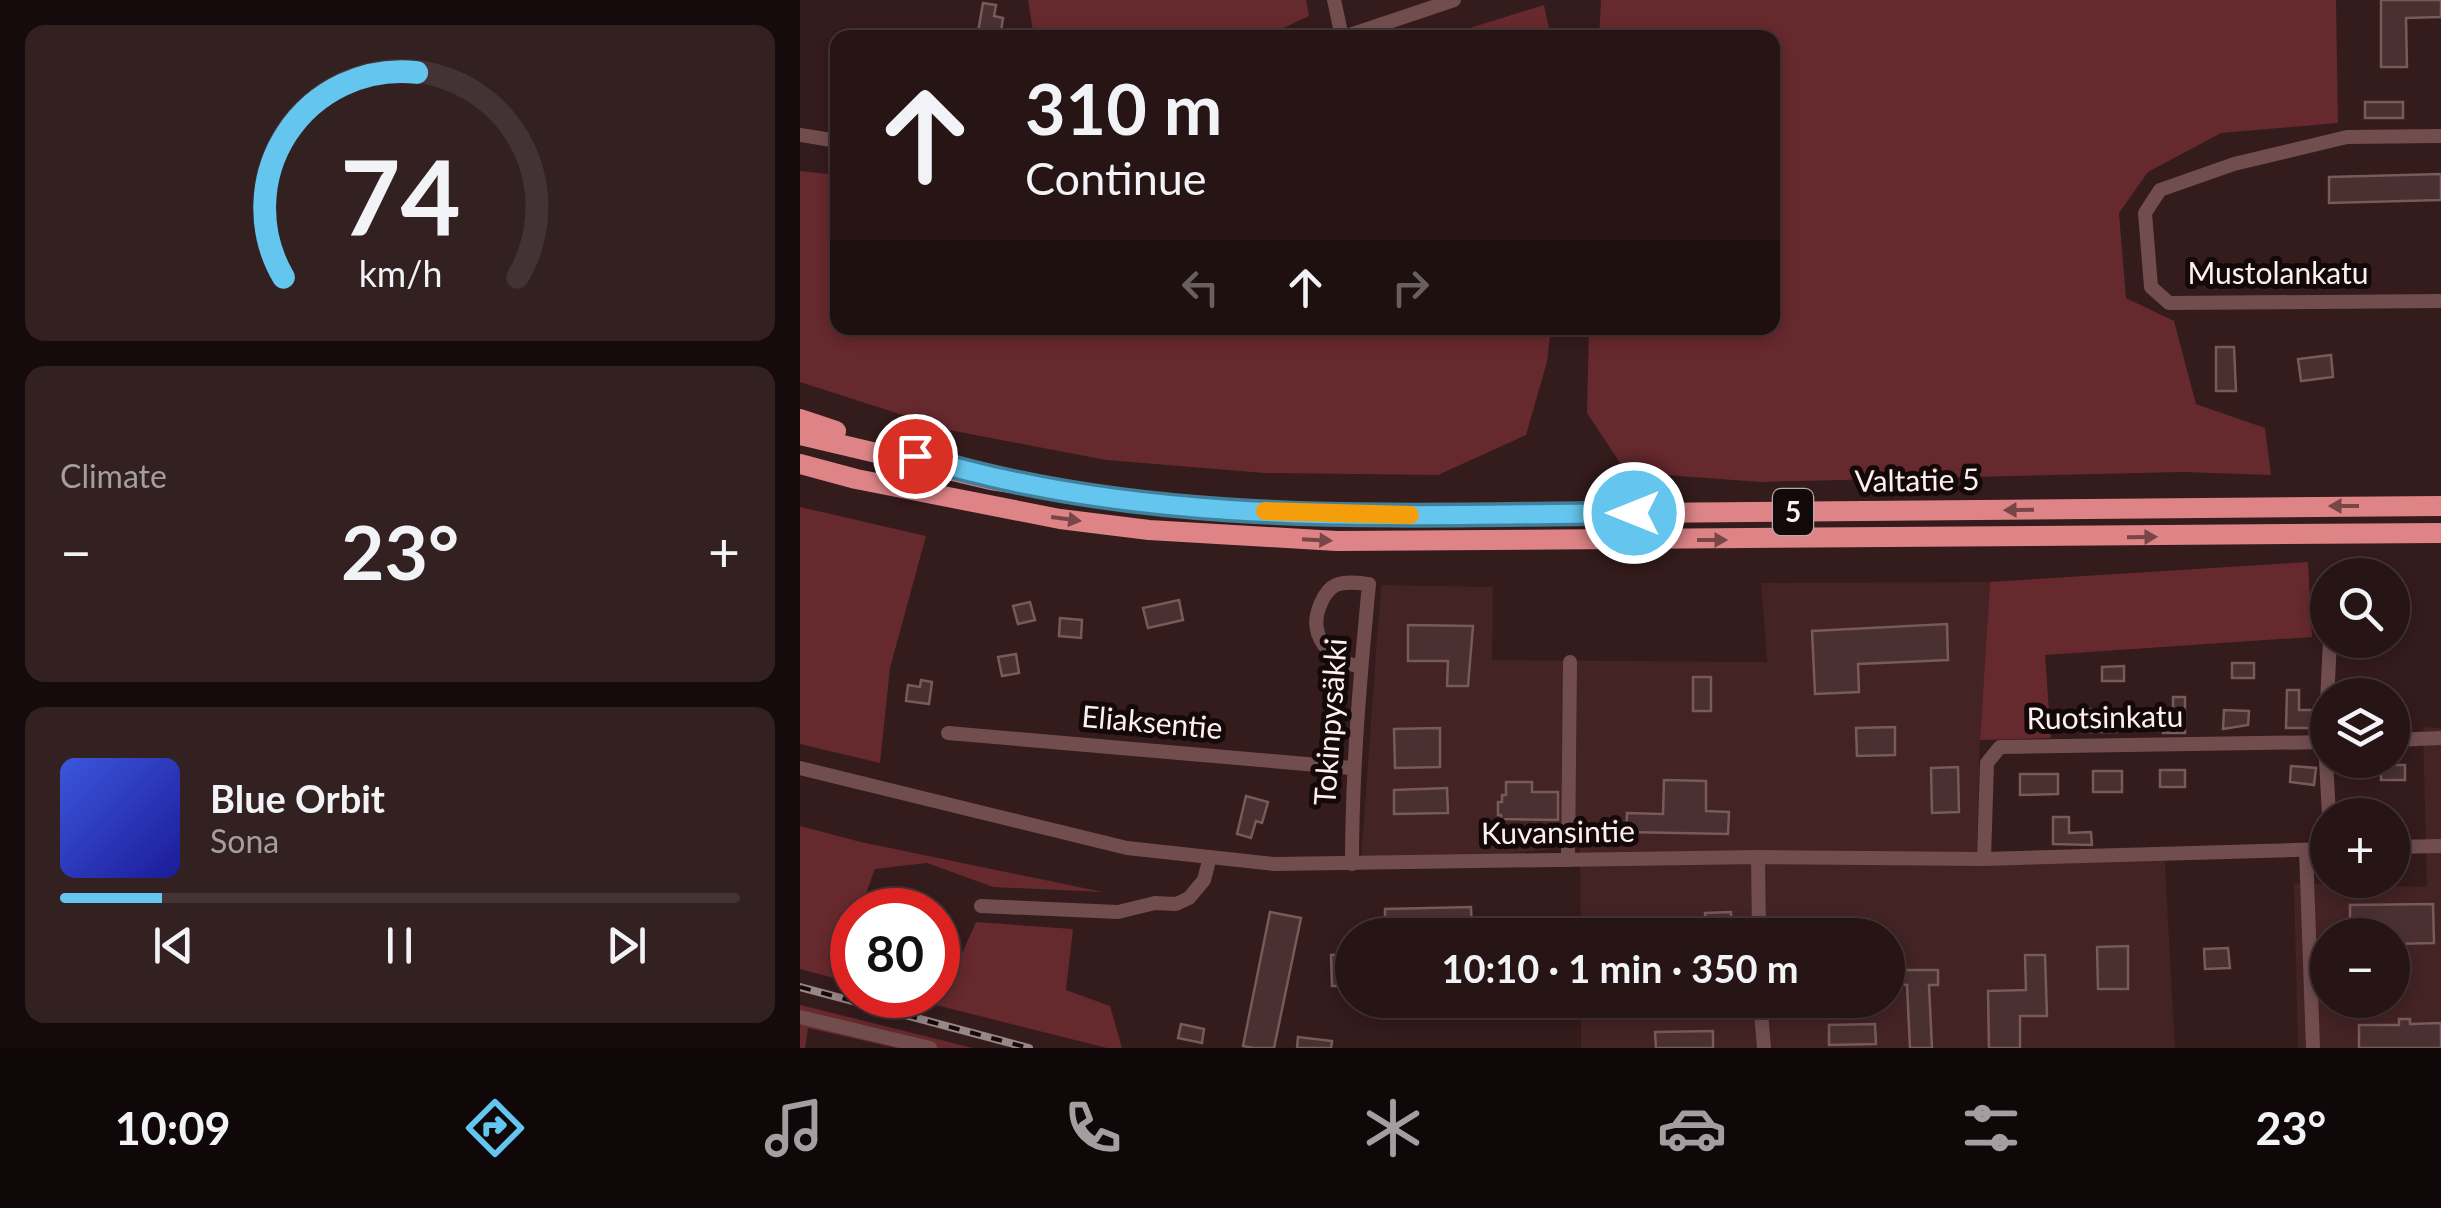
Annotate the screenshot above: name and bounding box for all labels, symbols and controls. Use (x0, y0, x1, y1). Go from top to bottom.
text: 310 m (1025, 66, 1222, 150)
icon: ahead (860, 70, 990, 200)
text: 74 (340, 132, 460, 257)
text: Continue (1025, 151, 1207, 205)
text: km/h (358, 252, 442, 295)
street label: Mustolankatu (2187, 254, 2369, 290)
icon: left (1173, 260, 1228, 315)
icon: ahead (1278, 260, 1333, 315)
icon: right (1383, 260, 1438, 315)
pin (873, 414, 958, 499)
icon: arrive (888, 429, 943, 484)
text: Climate (60, 456, 167, 495)
street label: Valtatie 5 (1854, 460, 1980, 498)
position arrow (1582, 461, 1686, 565)
road number: 5 (1773, 489, 1813, 535)
one-way arrow (2327, 498, 2359, 514)
one-way arrow (2002, 502, 2034, 518)
text: 23° (341, 506, 459, 596)
one-way arrow (1051, 512, 1083, 528)
text: − (60, 518, 92, 584)
text: + (708, 518, 740, 584)
one-way arrow (2126, 528, 2158, 544)
one-way arrow (1301, 532, 1333, 548)
one-way arrow (1696, 532, 1728, 548)
map controls (2310, 558, 2410, 1018)
button: search (2310, 558, 2410, 658)
street label: Tokinpysäkki (1305, 637, 1353, 807)
button: layers (2310, 678, 2410, 778)
street label: Eliaksentie (1080, 697, 1224, 745)
street label: Ruotsinkatu (2026, 697, 2184, 735)
text: Blue Orbit (210, 775, 385, 821)
button: + (2310, 798, 2410, 898)
street label: Kuvansintie (1481, 812, 1635, 850)
text: Sona (210, 821, 279, 860)
speed limit sign: 80 (830, 888, 960, 1018)
icon: previous (146, 918, 201, 973)
icon: pause (372, 918, 427, 973)
icon: next (599, 918, 654, 973)
button: − (2310, 918, 2410, 1018)
text: 10:10 · 1 min · 350 m (1441, 945, 1799, 991)
icon: directions (460, 1093, 530, 1163)
icon: music (759, 1093, 829, 1163)
icon: phone (1058, 1093, 1128, 1163)
icon: climate (1358, 1093, 1428, 1163)
icon: car (1657, 1093, 1727, 1163)
icon: filters (1956, 1093, 2026, 1163)
text: 10:09 (115, 1101, 231, 1155)
text: 23° (2255, 1101, 2326, 1155)

